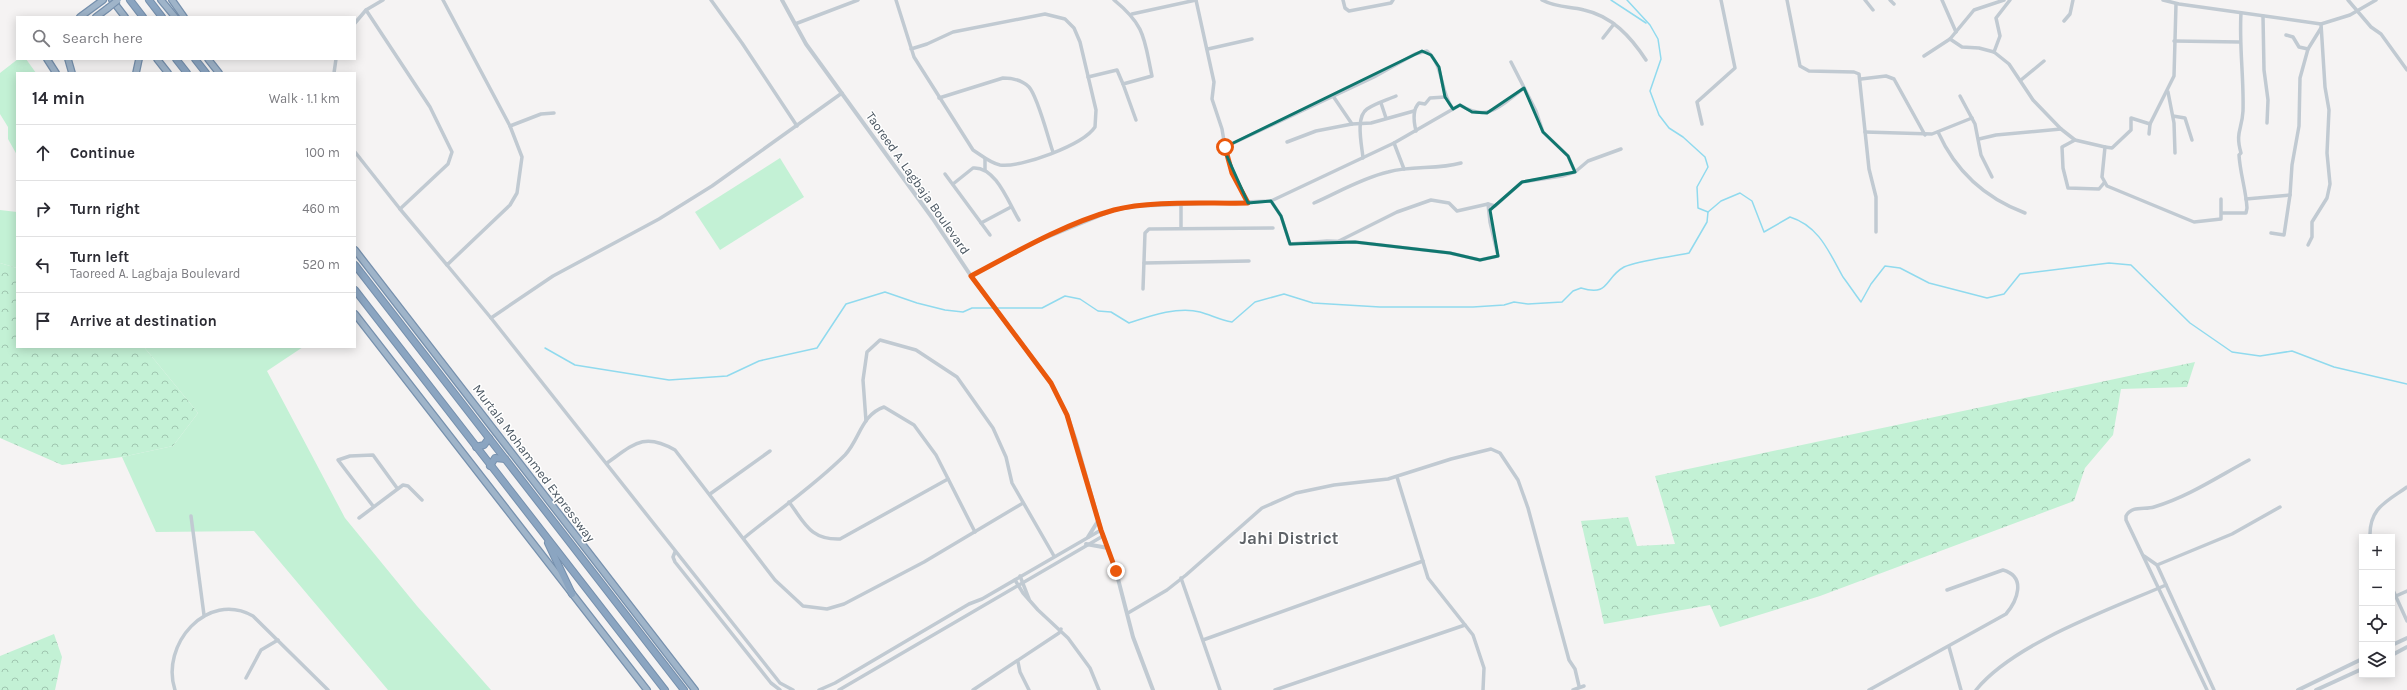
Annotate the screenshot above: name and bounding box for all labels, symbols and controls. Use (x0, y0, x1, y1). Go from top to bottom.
search box (16, 16, 356, 60)
icon: search (30, 27, 52, 49)
text: Search here (62, 29, 143, 47)
text: 14 min (32, 88, 85, 108)
text: Walk · 1.1 km (269, 91, 340, 106)
street label: Taoreed A. Lagbaja Boulevard (863, 109, 973, 257)
route start (1216, 138, 1234, 156)
icon: ahead (32, 142, 54, 164)
text: Continue (70, 144, 135, 162)
text: 100 m (305, 145, 340, 160)
icon: right (32, 198, 54, 220)
text: Turn right (70, 200, 140, 218)
text: 460 m (302, 201, 340, 216)
text: Turn left (70, 248, 129, 266)
icon: left (32, 254, 54, 276)
text: 520 m (302, 257, 340, 272)
text: Taoreed A. Lagbaja Boulevard (70, 266, 241, 281)
icon: arrive (32, 310, 54, 332)
text: Arrive at destination (70, 312, 217, 330)
street label: Murtala Mohammed Expressway (470, 381, 598, 545)
district label: Jahi District (1240, 528, 1339, 548)
map controls (2359, 534, 2395, 678)
button: + (2359, 534, 2395, 570)
route end (1107, 562, 1125, 580)
button: − (2359, 570, 2395, 606)
button: locate (2359, 606, 2395, 642)
button: layers (2359, 642, 2395, 678)

